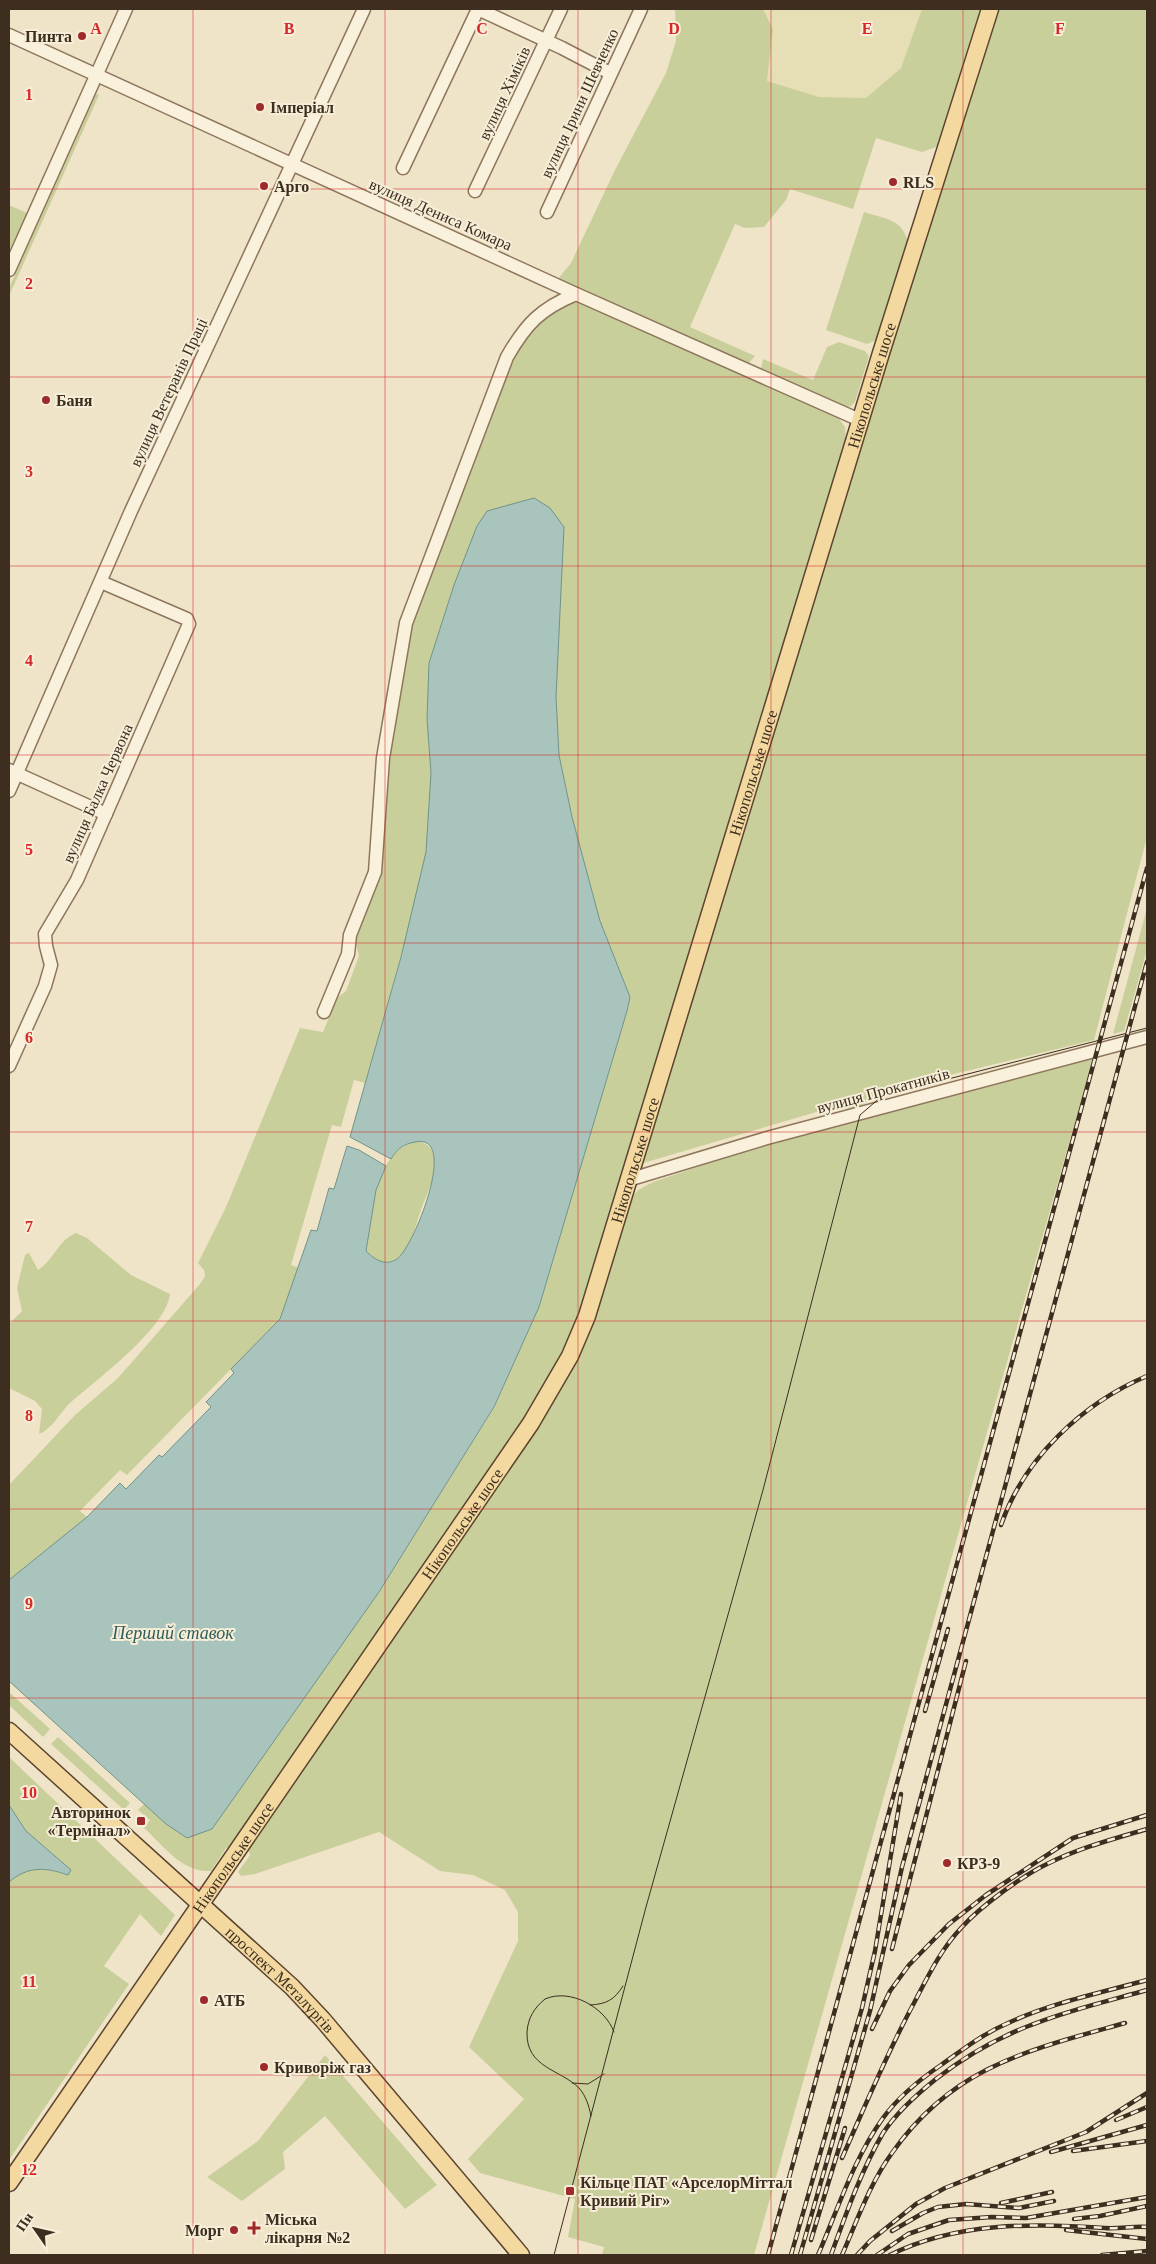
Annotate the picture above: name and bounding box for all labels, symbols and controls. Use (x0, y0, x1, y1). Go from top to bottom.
text: A (90, 20, 102, 37)
text: B (284, 20, 295, 37)
text: C (476, 20, 488, 37)
text: D (668, 20, 680, 37)
text: E (862, 20, 872, 37)
text: F (1055, 20, 1065, 37)
street label: вулиця Ірини Шевченко (537, 26, 622, 181)
place label: Пинта (25, 28, 72, 45)
marker: Пинта (76, 30, 88, 42)
street label: вулиця Хіміків (475, 43, 535, 143)
text: 1 (25, 86, 33, 103)
place label: Імперіал (270, 99, 334, 117)
marker: Імперіал (254, 101, 266, 113)
place label: RLS (903, 174, 934, 191)
street label: вулиця Дениса Комара (366, 175, 515, 255)
marker: RLS (887, 176, 899, 188)
place label: Арго (274, 178, 309, 196)
marker: Арго (258, 180, 270, 192)
text: 2 (25, 275, 33, 292)
street label: вулиця Ветеранів Праці (127, 315, 212, 470)
street label: Нікопольське шосе (844, 321, 899, 450)
place label: Баня (56, 392, 93, 409)
marker: Баня (40, 394, 52, 406)
text: 3 (25, 463, 33, 480)
text: 4 (25, 652, 33, 669)
street label: Нікопольське шосе (726, 708, 781, 838)
street label: вулиця Балка Червона (59, 721, 137, 866)
text: 5 (25, 841, 33, 858)
text: 6 (25, 1029, 33, 1046)
street label: вулиця Прокатників (815, 1065, 952, 1117)
street label: Нікопольське шосе (608, 1095, 662, 1225)
text: 7 (25, 1218, 33, 1235)
text: 8 (25, 1407, 33, 1424)
street label: Нікопольське шосе (418, 1465, 506, 1583)
text: 9 (25, 1595, 33, 1612)
water label: Перший ставок (111, 1623, 234, 1643)
text: 10 (21, 1784, 37, 1801)
street label: Нікопольське шосе (189, 1799, 277, 1916)
place label: Авторинок «Термінал» (48, 1804, 132, 1840)
marker: Авторинок «Термінал» (135, 1815, 147, 1827)
place label: КРЗ-9 (957, 1855, 1000, 1872)
marker: КРЗ-9 (941, 1857, 953, 1869)
street label: проспект Металургів (222, 1923, 338, 2036)
text: 11 (21, 1973, 37, 1990)
place label: АТБ (214, 1992, 245, 2009)
marker: АТБ (198, 1994, 210, 2006)
place label: Криворіж газ (274, 2059, 371, 2077)
marker: Криворіж газ (258, 2061, 270, 2073)
text: 12 (21, 2161, 37, 2178)
place label: Кільце ПАТ «АрселорМіттал Кривий Ріг» (580, 2174, 792, 2210)
marker: Кільце ПАТ «АрселорМіттал Кривий Ріг» (564, 2185, 576, 2197)
north arrow (10, 2204, 60, 2254)
text: Пн (13, 2210, 36, 2234)
place label: Міська лікарня №2 (265, 2211, 350, 2247)
marker: Міська лікарня №2 (247, 2221, 261, 2235)
place label: Морг (185, 2222, 224, 2240)
marker: Морг (228, 2224, 240, 2236)

